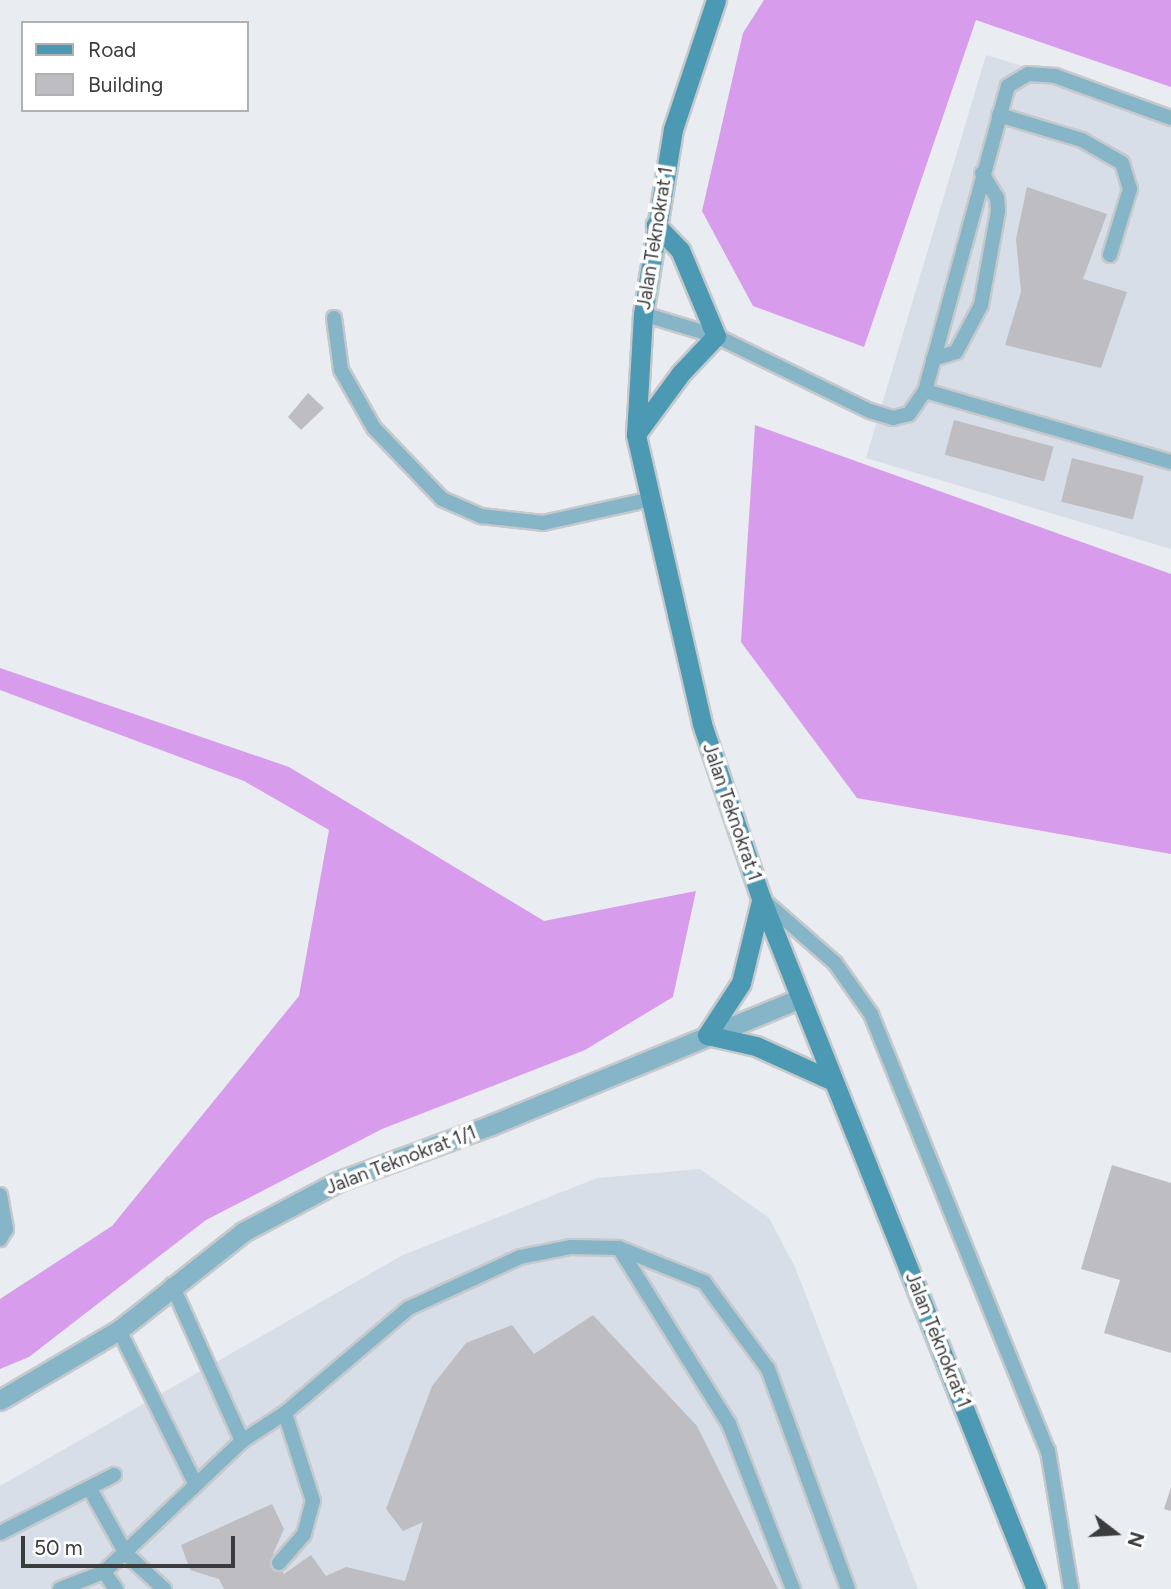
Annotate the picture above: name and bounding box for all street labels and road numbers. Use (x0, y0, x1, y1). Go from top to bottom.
street label: Jalan Teknokrat 1 (632, 165, 678, 311)
street label: Jalan Teknokrat 1 (698, 740, 766, 884)
street label: Jalan Teknokrat 1/1 (322, 1121, 480, 1199)
street label: Jalan Teknokrat 1 (900, 1269, 976, 1411)

